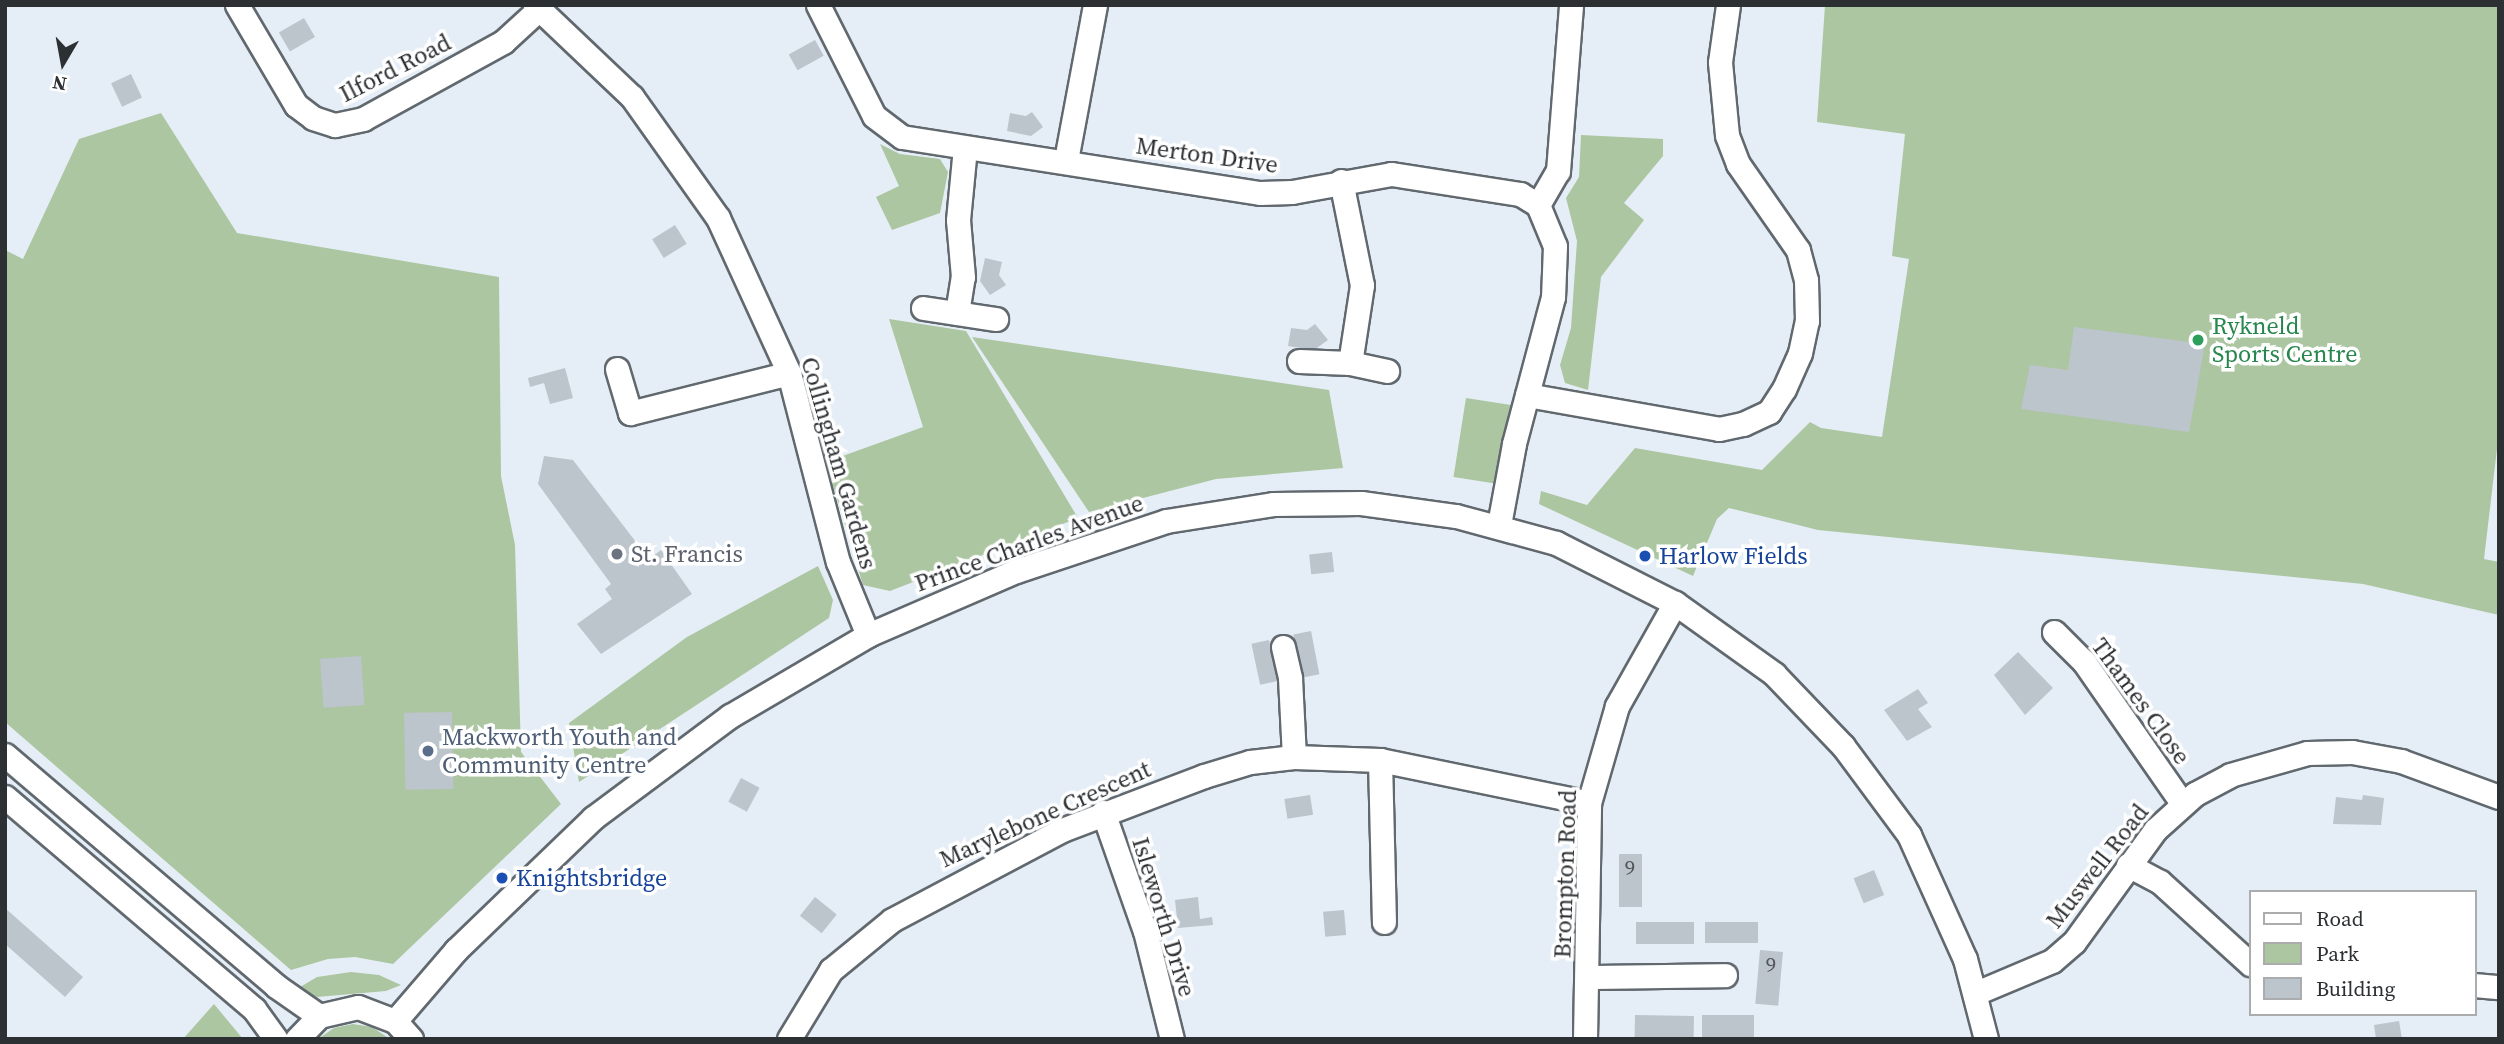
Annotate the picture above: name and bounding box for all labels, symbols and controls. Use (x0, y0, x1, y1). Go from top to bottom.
north arrow (28, 28, 98, 98)
street label: Ilford Road (335, 28, 455, 108)
text: N (50, 70, 68, 98)
street label: Merton Drive (1134, 131, 1280, 179)
place label: Rykneld Sports Centre (2212, 312, 2357, 368)
marker: Rykneld Sports Centre (2190, 332, 2206, 348)
street label: Collingham Gardens (795, 354, 883, 572)
street label: Prince Charles Avenue (911, 488, 1147, 598)
place label: St. Francis (631, 540, 743, 568)
place label: Harlow Fields (1659, 542, 1808, 570)
marker: St. Francis (609, 546, 625, 562)
marker: Harlow Fields (1637, 548, 1653, 564)
street label: Thames Close (2086, 632, 2196, 770)
place label: Mackworth Youth and Community Centre (442, 723, 677, 779)
marker: Mackworth Youth and Community Centre (420, 743, 436, 759)
street label: Marylebone Crescent (935, 754, 1155, 874)
street label: Brompton Road (1548, 789, 1582, 959)
street label: Muswell Road (2040, 798, 2154, 934)
street label: Isleworth Drive (1126, 834, 1202, 1000)
house number: 9 (1625, 855, 1635, 881)
place label: Knightsbridge (516, 864, 667, 892)
marker: Knightsbridge (494, 870, 510, 886)
legend (2248, 890, 2476, 1016)
text: Road (2316, 904, 2364, 933)
text: Park (2316, 939, 2359, 968)
house number: 9 (1766, 952, 1776, 978)
text: Building (2316, 974, 2395, 1003)

